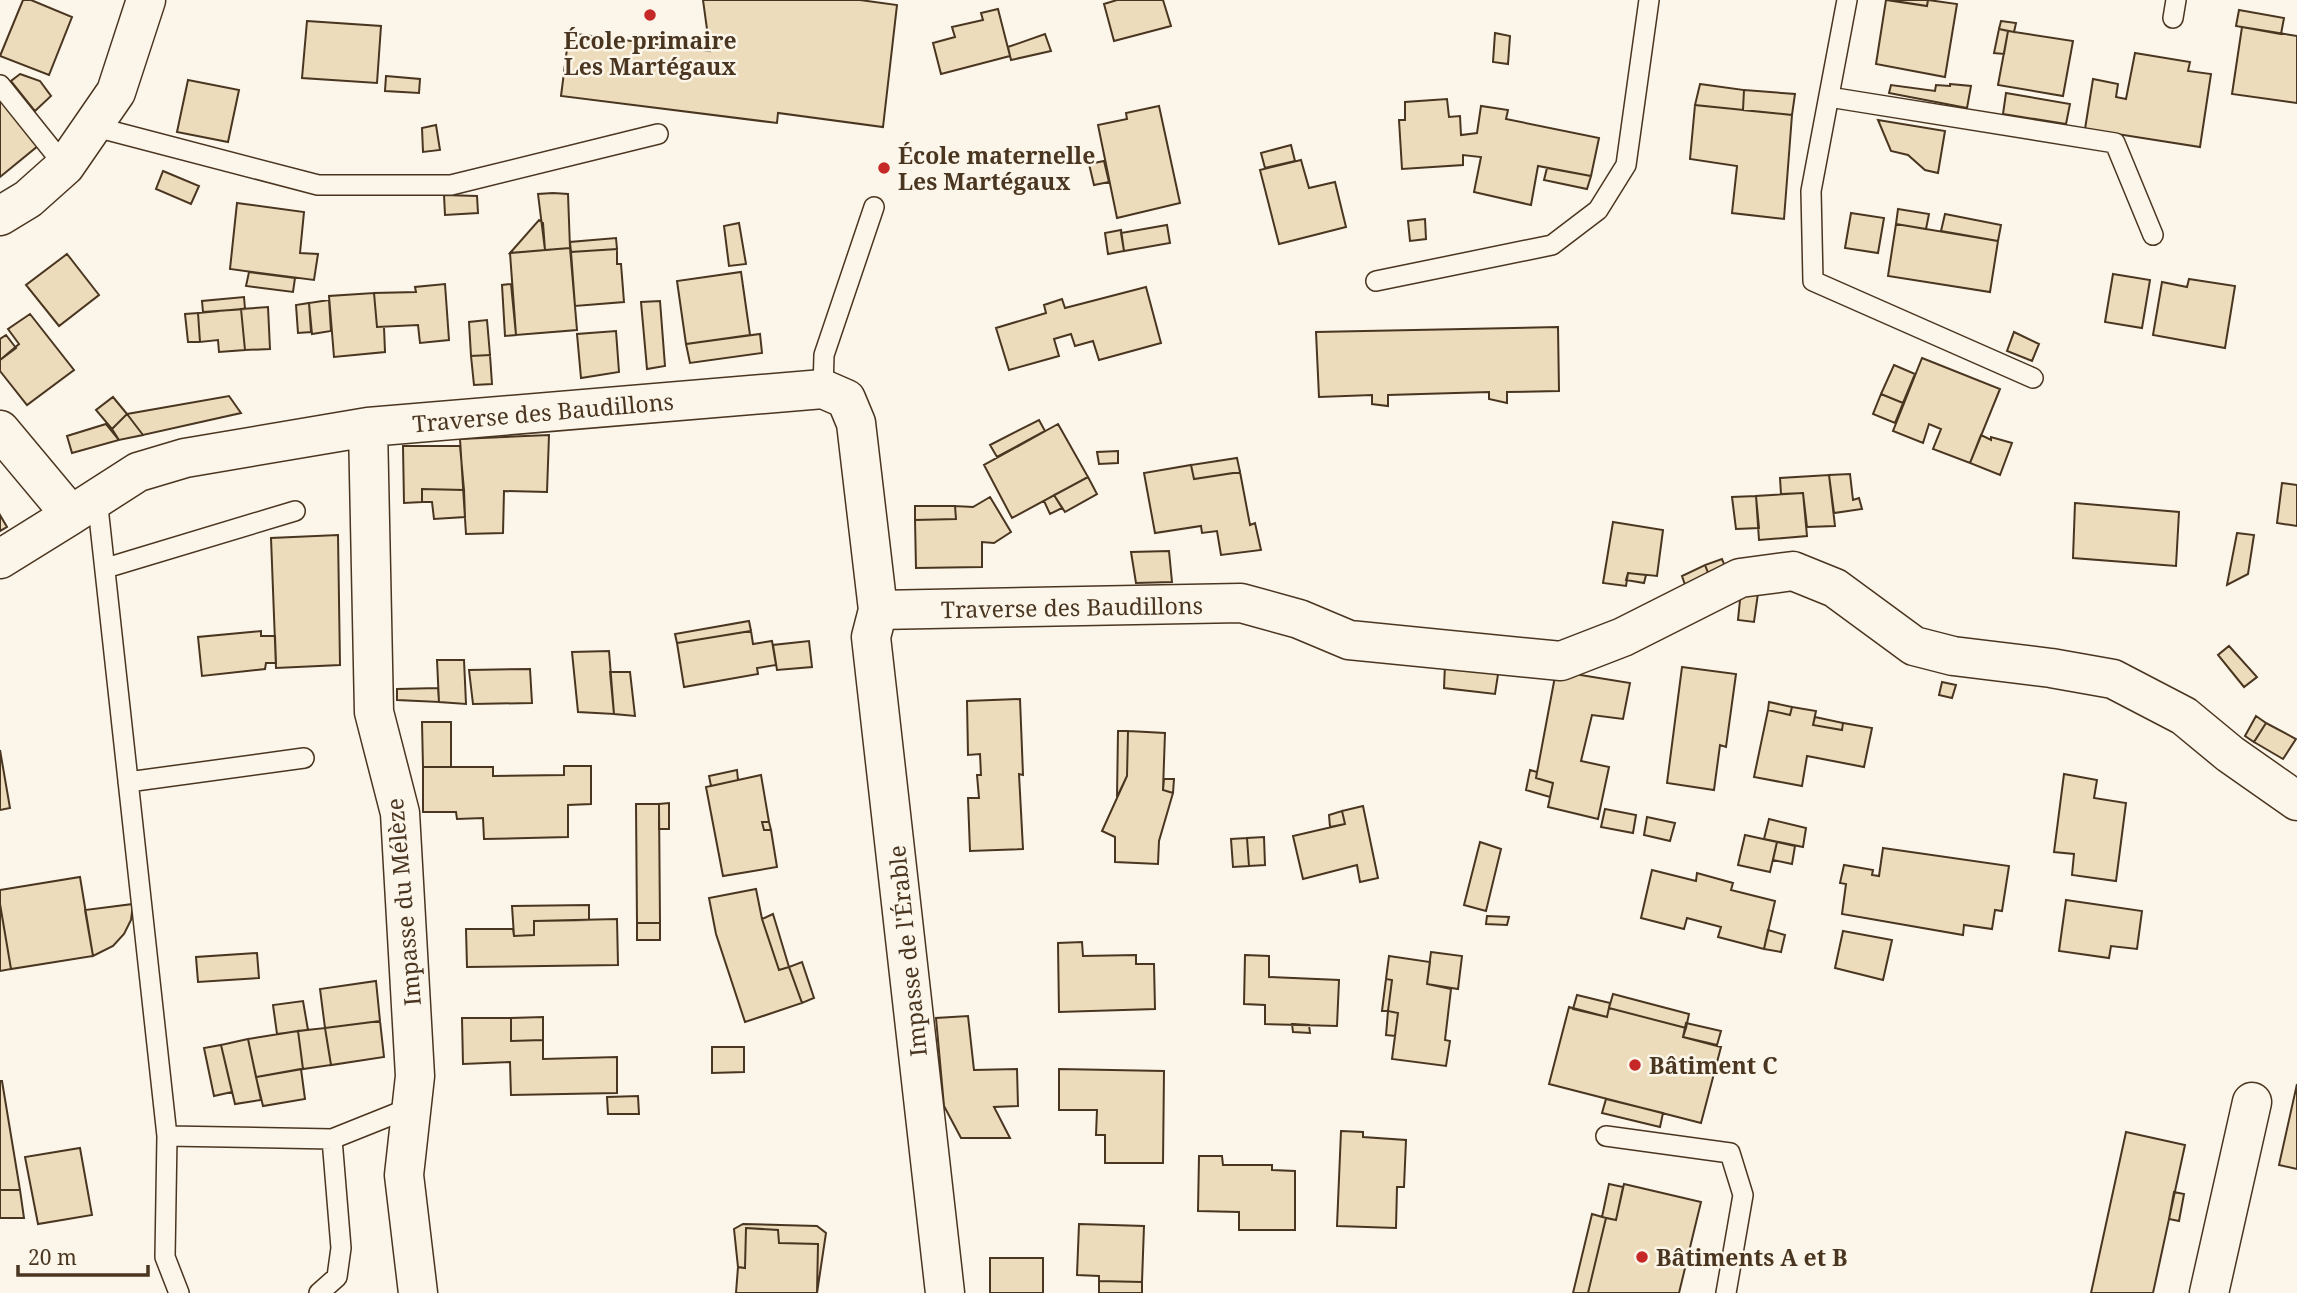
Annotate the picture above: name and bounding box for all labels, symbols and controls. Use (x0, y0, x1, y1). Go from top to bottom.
marker: École primaire Les Martégaux (642, 7, 658, 23)
place label: École primaire Les Martégaux (563, 24, 737, 82)
place label: École maternelle Les Martégaux (898, 139, 1095, 197)
marker: École maternelle Les Martégaux (876, 160, 892, 176)
street label: Traverse des Baudillons (411, 385, 675, 439)
street label: Traverse des Baudillons (941, 589, 1203, 625)
street label: Impasse du Mélèze (378, 797, 428, 1007)
street label: Impasse de l'Érable (880, 844, 934, 1058)
place label: Bâtiment C (1649, 1049, 1778, 1081)
marker: Bâtiment C (1627, 1057, 1643, 1073)
scale bar (18, 1234, 147, 1278)
place label: Bâtiments A et B (1656, 1241, 1847, 1273)
text: 20 m (28, 1243, 77, 1271)
marker: Bâtiments A et B (1634, 1249, 1650, 1265)

